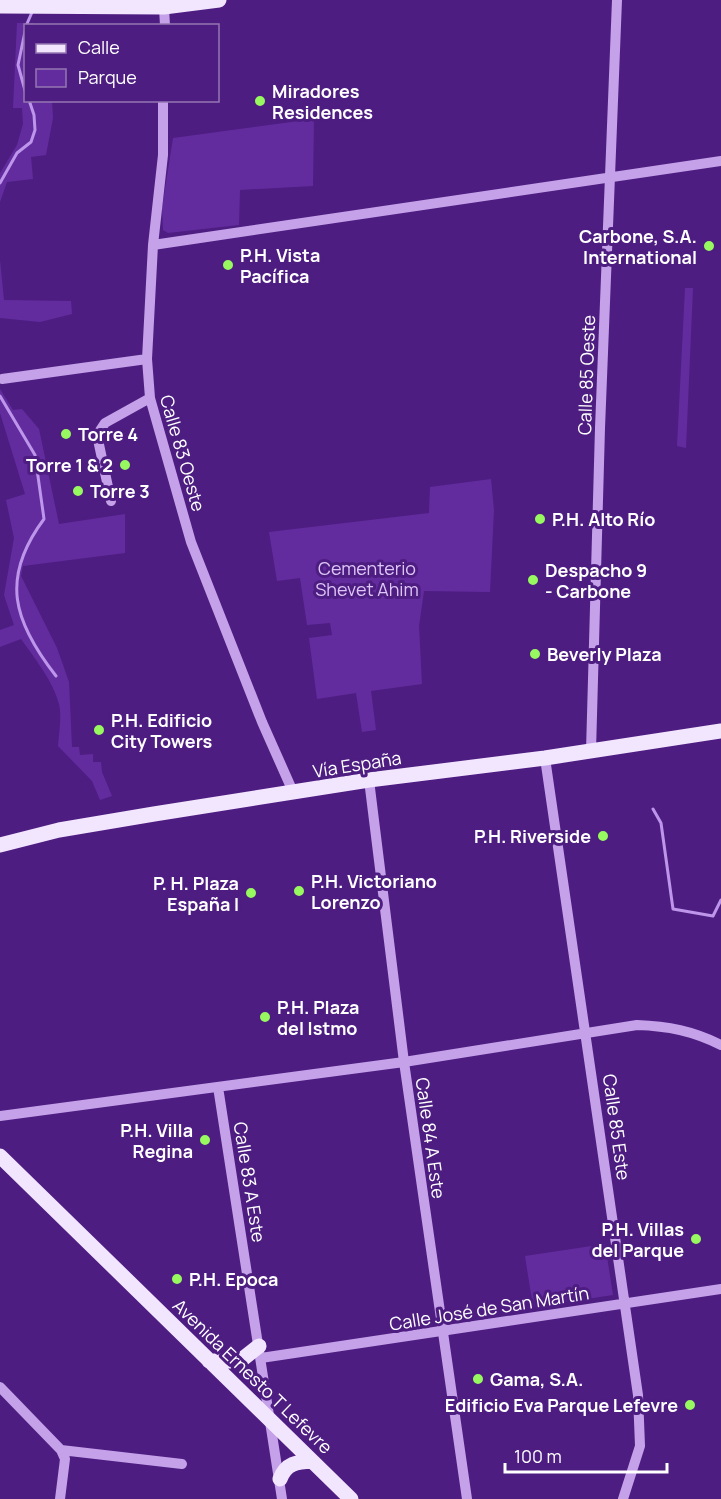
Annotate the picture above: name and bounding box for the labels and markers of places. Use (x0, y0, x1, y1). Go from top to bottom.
place label: Miradores Residences (272, 79, 373, 124)
marker: Miradores Residences (253, 94, 267, 108)
place label: Carbone, S.A. International (579, 224, 697, 269)
marker: Carbone, S.A. International (702, 239, 716, 253)
place label: P.H. Vista Pacífica (240, 243, 320, 288)
marker: P.H. Vista Pacífica (221, 258, 235, 272)
place label: Torre 4 (78, 422, 138, 446)
marker: Torre 4 (59, 427, 73, 441)
place label: Torre 1 & 2 (26, 453, 113, 477)
marker: Torre 1 & 2 (118, 458, 132, 472)
place label: Torre 3 (90, 479, 150, 503)
marker: Torre 3 (71, 484, 85, 498)
place label: P.H. Alto Río (552, 507, 655, 531)
marker: P.H. Alto Río (533, 512, 547, 526)
place label: Despacho 9 - Carbone (545, 558, 647, 603)
marker: Despacho 9 - Carbone (526, 573, 540, 587)
place label: Beverly Plaza (547, 642, 662, 666)
marker: Beverly Plaza (528, 647, 542, 661)
place label: P.H. Edificio City Towers (111, 708, 213, 753)
marker: P.H. Edificio City Towers (92, 723, 106, 737)
place label: P.H. Riverside (474, 824, 591, 848)
marker: P.H. Riverside (596, 829, 610, 843)
place label: P.H. Victoriano Lorenzo (311, 869, 437, 914)
place label: P. H. Plaza España I (153, 871, 239, 916)
marker: P.H. Victoriano Lorenzo (292, 884, 306, 898)
marker: P. H. Plaza España I (244, 886, 258, 900)
place label: P.H. Plaza del Istmo (277, 995, 359, 1040)
marker: P.H. Plaza del Istmo (258, 1010, 272, 1024)
place label: P.H. Villa Regina (120, 1118, 193, 1163)
marker: P.H. Villa Regina (198, 1133, 212, 1147)
place label: P.H. Villas del Parque (591, 1217, 684, 1262)
marker: P.H. Villas del Parque (689, 1232, 703, 1246)
place label: P.H. Epoca (189, 1267, 278, 1291)
marker: P.H. Epoca (170, 1272, 184, 1286)
place label: Gama, S.A. (490, 1367, 584, 1391)
marker: Gama, S.A. (471, 1372, 485, 1386)
place label: Edificio Eva Parque Lefevre (445, 1393, 678, 1417)
marker: Edificio Eva Parque Lefevre (683, 1398, 697, 1412)

